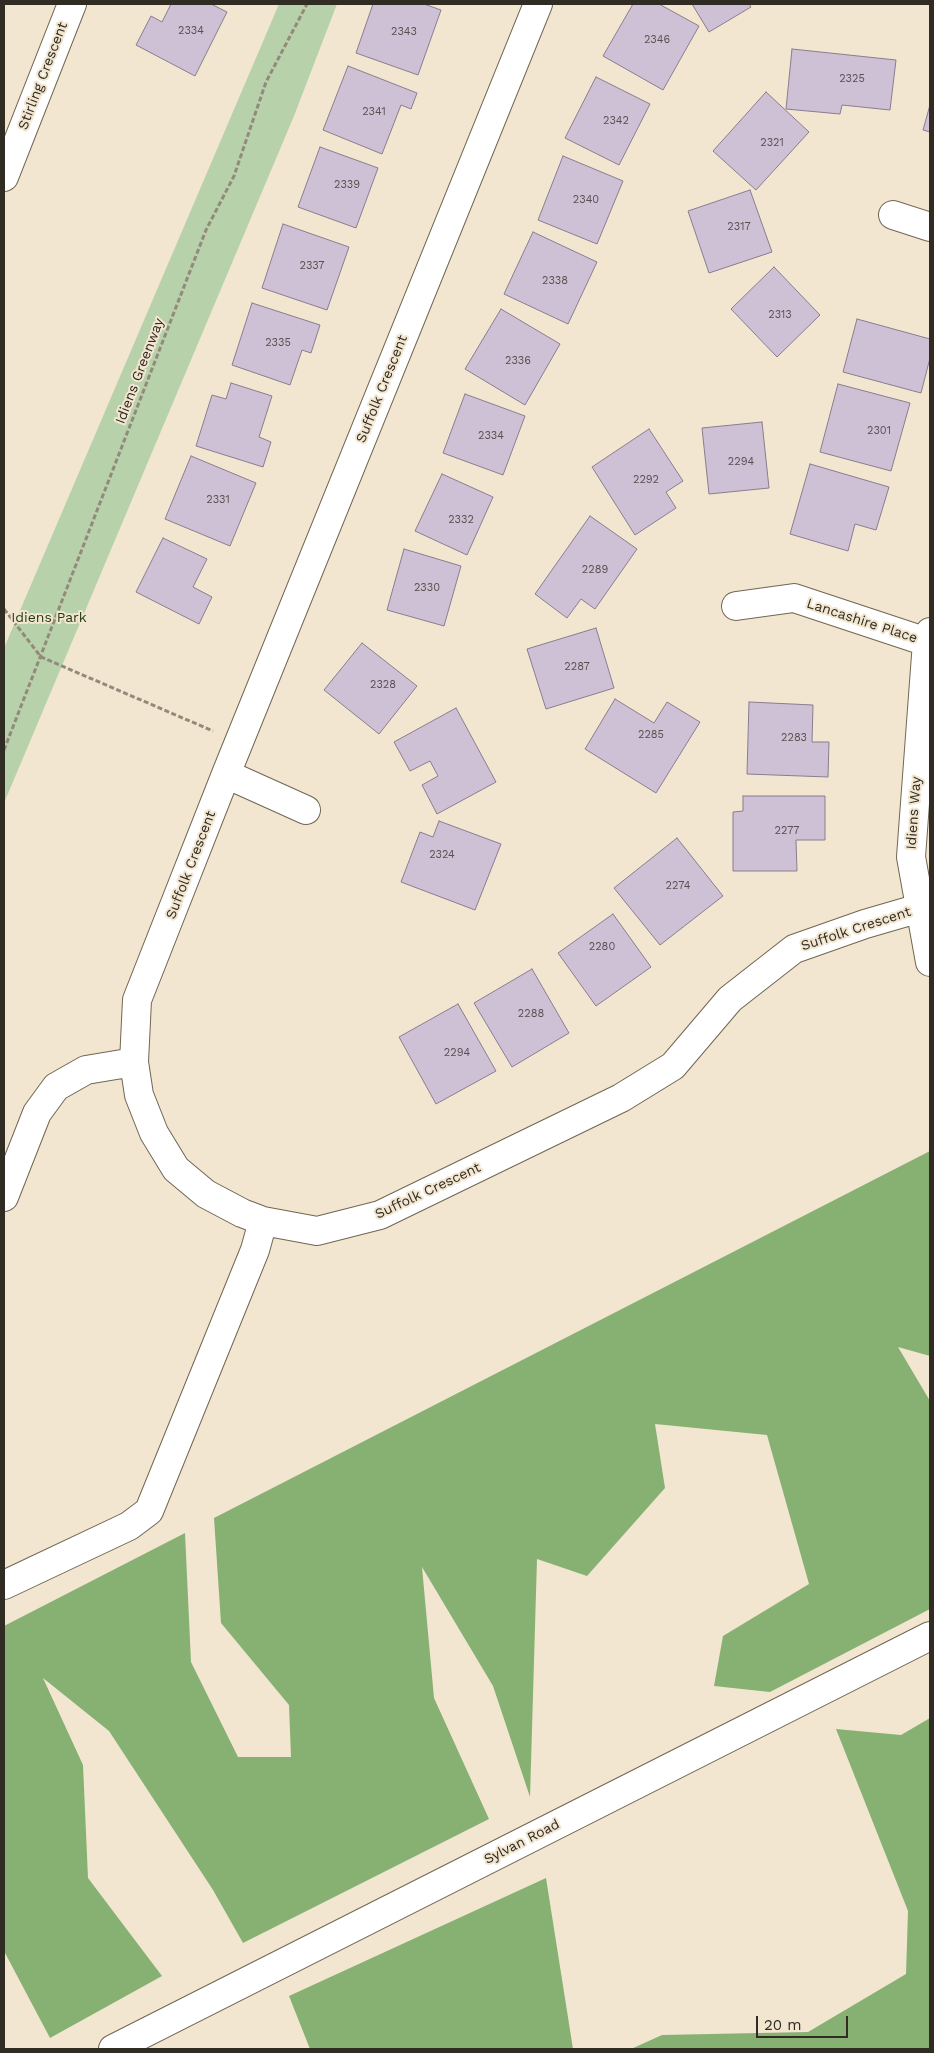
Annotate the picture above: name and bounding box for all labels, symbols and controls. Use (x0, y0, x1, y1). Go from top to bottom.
street label: Stirling Crescent (15, 20, 71, 132)
house number: 2334 (178, 24, 204, 38)
house number: 2343 (391, 25, 417, 39)
house number: 2346 (644, 33, 670, 47)
house number: 2325 (839, 72, 865, 86)
house number: 2341 (362, 105, 386, 119)
house number: 2342 (603, 114, 629, 128)
house number: 2321 (760, 136, 784, 150)
house number: 2339 (334, 178, 360, 192)
house number: 2340 (573, 193, 599, 207)
house number: 2317 (727, 220, 751, 234)
house number: 2337 (300, 259, 324, 273)
house number: 2338 (542, 274, 568, 288)
house number: 2313 (768, 308, 792, 322)
street label: Idiens Greenway (112, 316, 168, 426)
street label: Suffolk Crescent (353, 333, 411, 445)
house number: 2335 (265, 336, 291, 350)
house number: 2336 (505, 354, 531, 368)
house number: 2301 (867, 424, 891, 438)
house number: 2334 (478, 429, 504, 443)
house number: 2294 (728, 455, 754, 469)
house number: 2292 (633, 473, 659, 487)
house number: 2331 (206, 493, 230, 507)
house number: 2332 (448, 513, 474, 527)
house number: 2289 (582, 563, 608, 577)
house number: 2330 (414, 581, 440, 595)
street label: Lancashire Place (804, 595, 920, 647)
park label: Idiens Park (11, 610, 87, 626)
house number: 2287 (564, 660, 590, 674)
house number: 2328 (370, 678, 396, 692)
house number: 2285 (638, 728, 664, 742)
house number: 2283 (781, 731, 807, 745)
street label: Idiens Way (903, 776, 925, 850)
street label: Suffolk Crescent (163, 808, 219, 922)
house number: 2277 (775, 824, 799, 838)
house number: 2324 (429, 848, 455, 862)
house number: 2274 (666, 879, 690, 893)
street label: Suffolk Crescent (799, 903, 913, 955)
house number: 2280 (589, 940, 615, 954)
house number: 2288 (518, 1007, 544, 1021)
house number: 2294 (444, 1046, 470, 1060)
street label: Suffolk Crescent (372, 1159, 484, 1223)
street label: Sylvan Road (481, 1816, 563, 1868)
scale bar (759, 2006, 852, 2038)
text: 20 m (764, 2016, 802, 2034)

